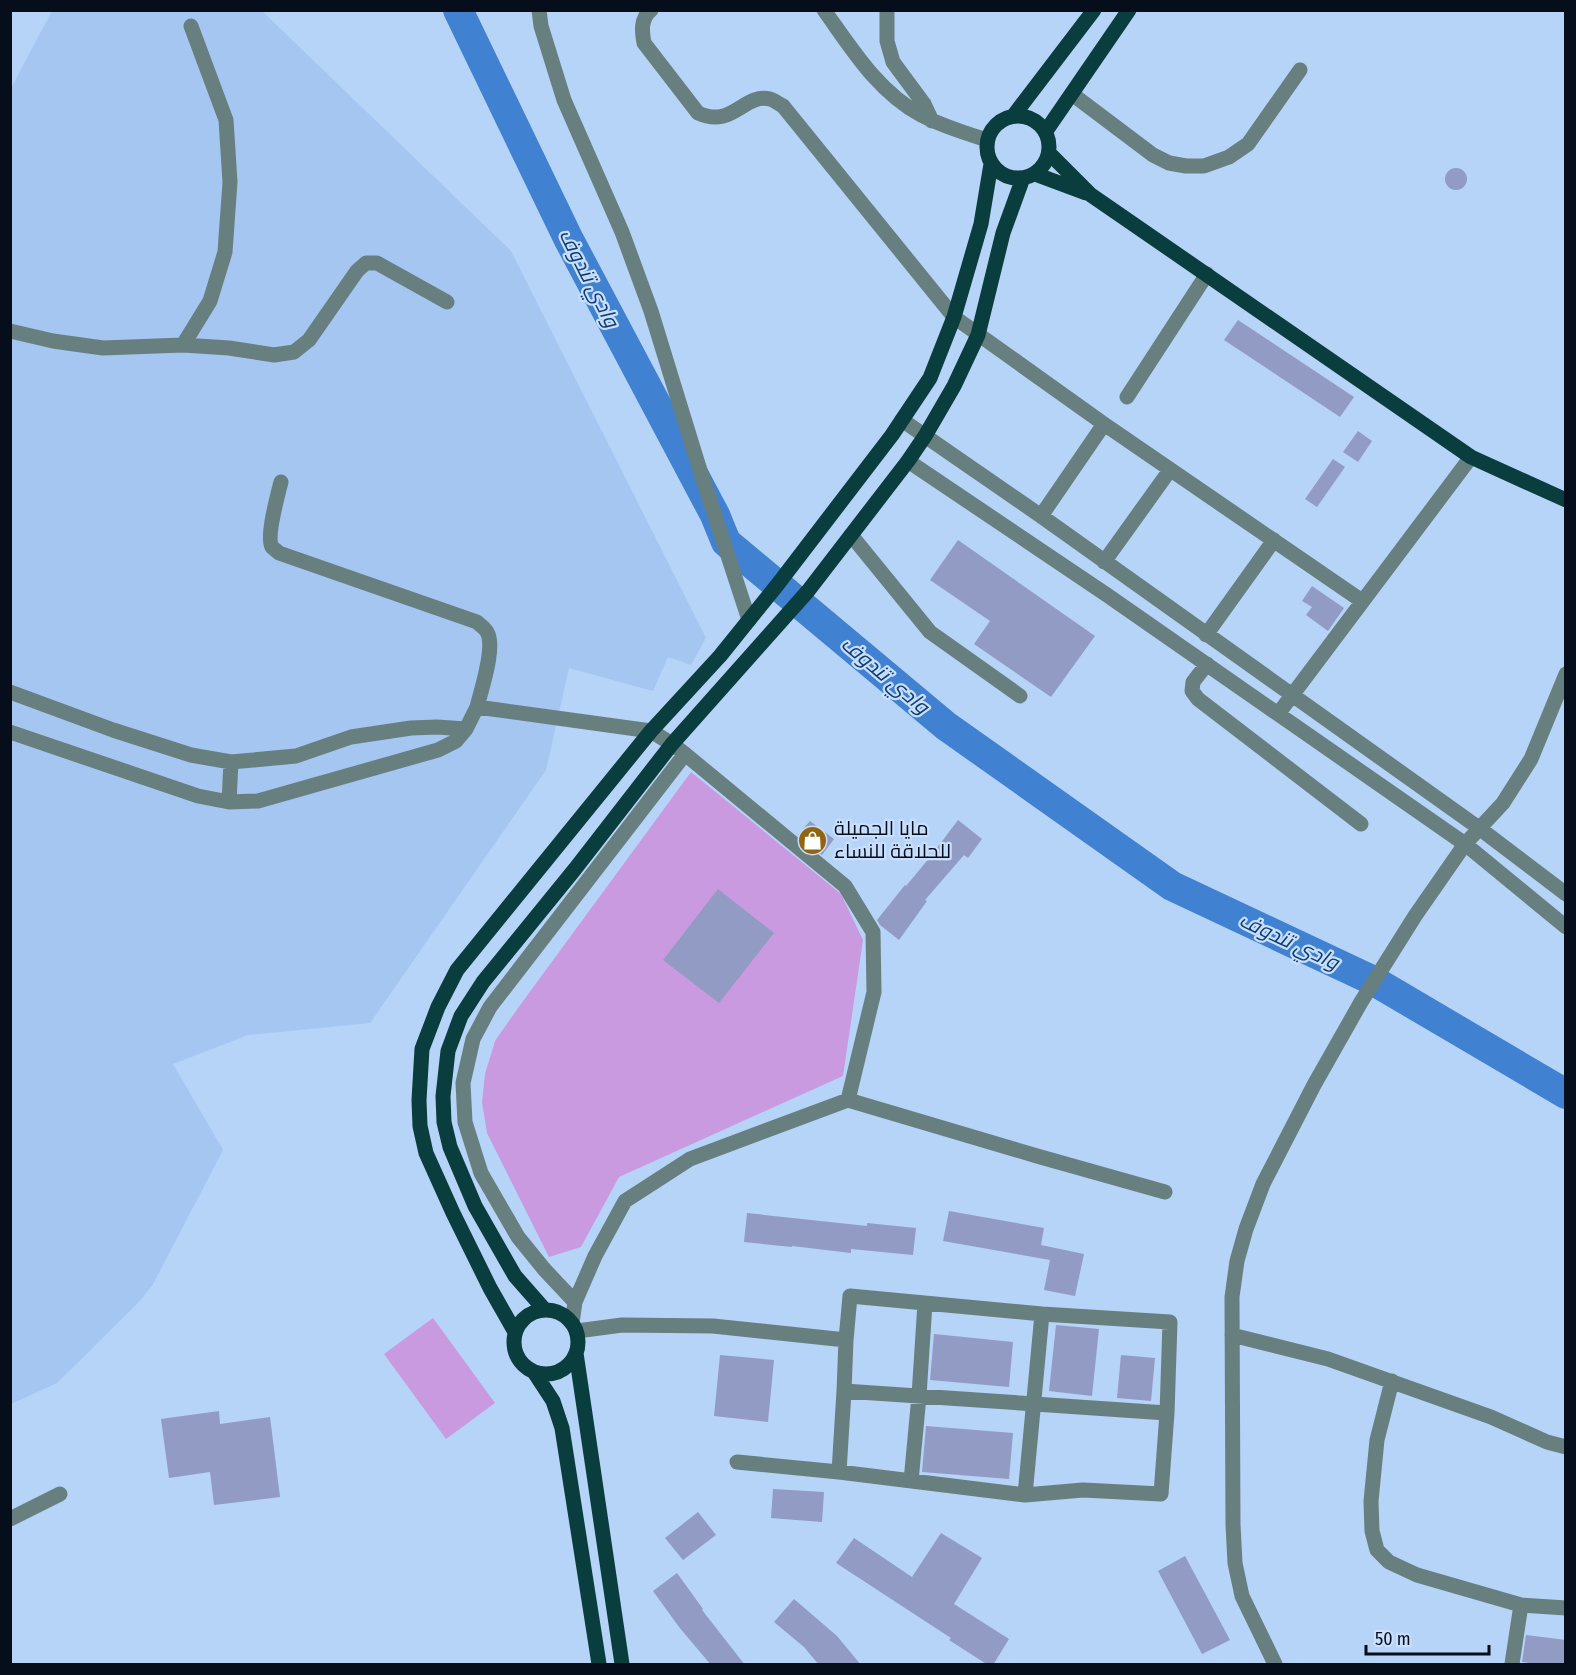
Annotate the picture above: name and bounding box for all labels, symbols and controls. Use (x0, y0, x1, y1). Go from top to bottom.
water label: وادي تندوف (550, 224, 626, 335)
water label: وادي تندوف (833, 631, 936, 723)
place label: مايا الجميلة للحلاقة للنساء (834, 816, 951, 863)
shop icon: مايا الجميلة للحلاقة للنساء (797, 824, 829, 856)
water label: وادي تندوف (1233, 907, 1344, 980)
scale bar (1366, 1618, 1489, 1656)
text: 50 m (1375, 1628, 1411, 1650)

